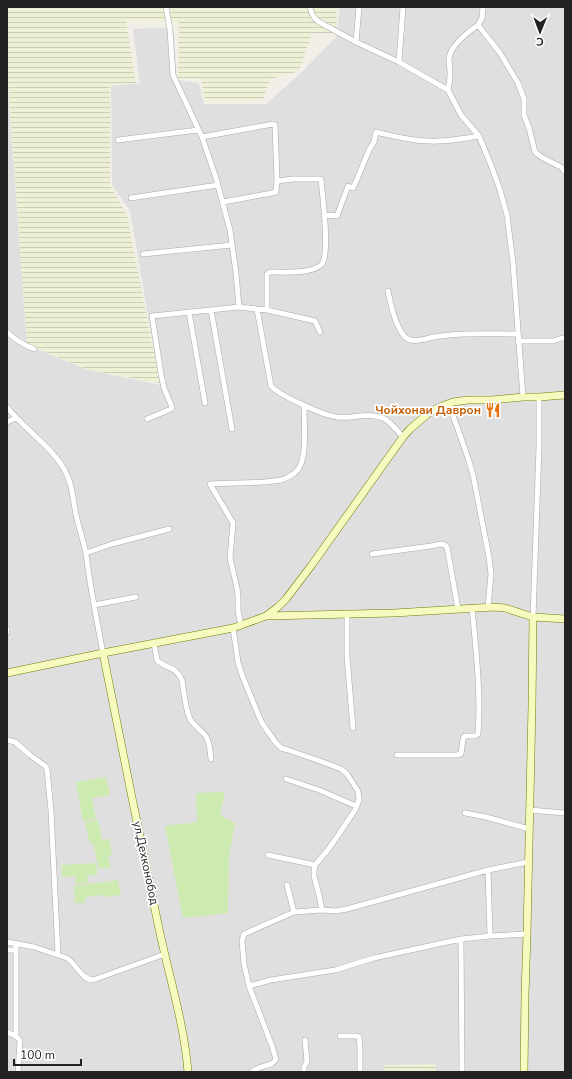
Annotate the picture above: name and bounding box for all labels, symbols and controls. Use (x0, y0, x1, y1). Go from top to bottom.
north arrow (520, 12, 560, 52)
text: С (535, 34, 544, 49)
restaurant icon: Чойхонаи Даврон (484, 401, 502, 419)
place label: Чойхонаи Даврон (375, 402, 481, 418)
street label: ул.Дехконобод (129, 820, 163, 906)
scale bar (14, 1041, 81, 1067)
text: 100 m (20, 1047, 55, 1063)

